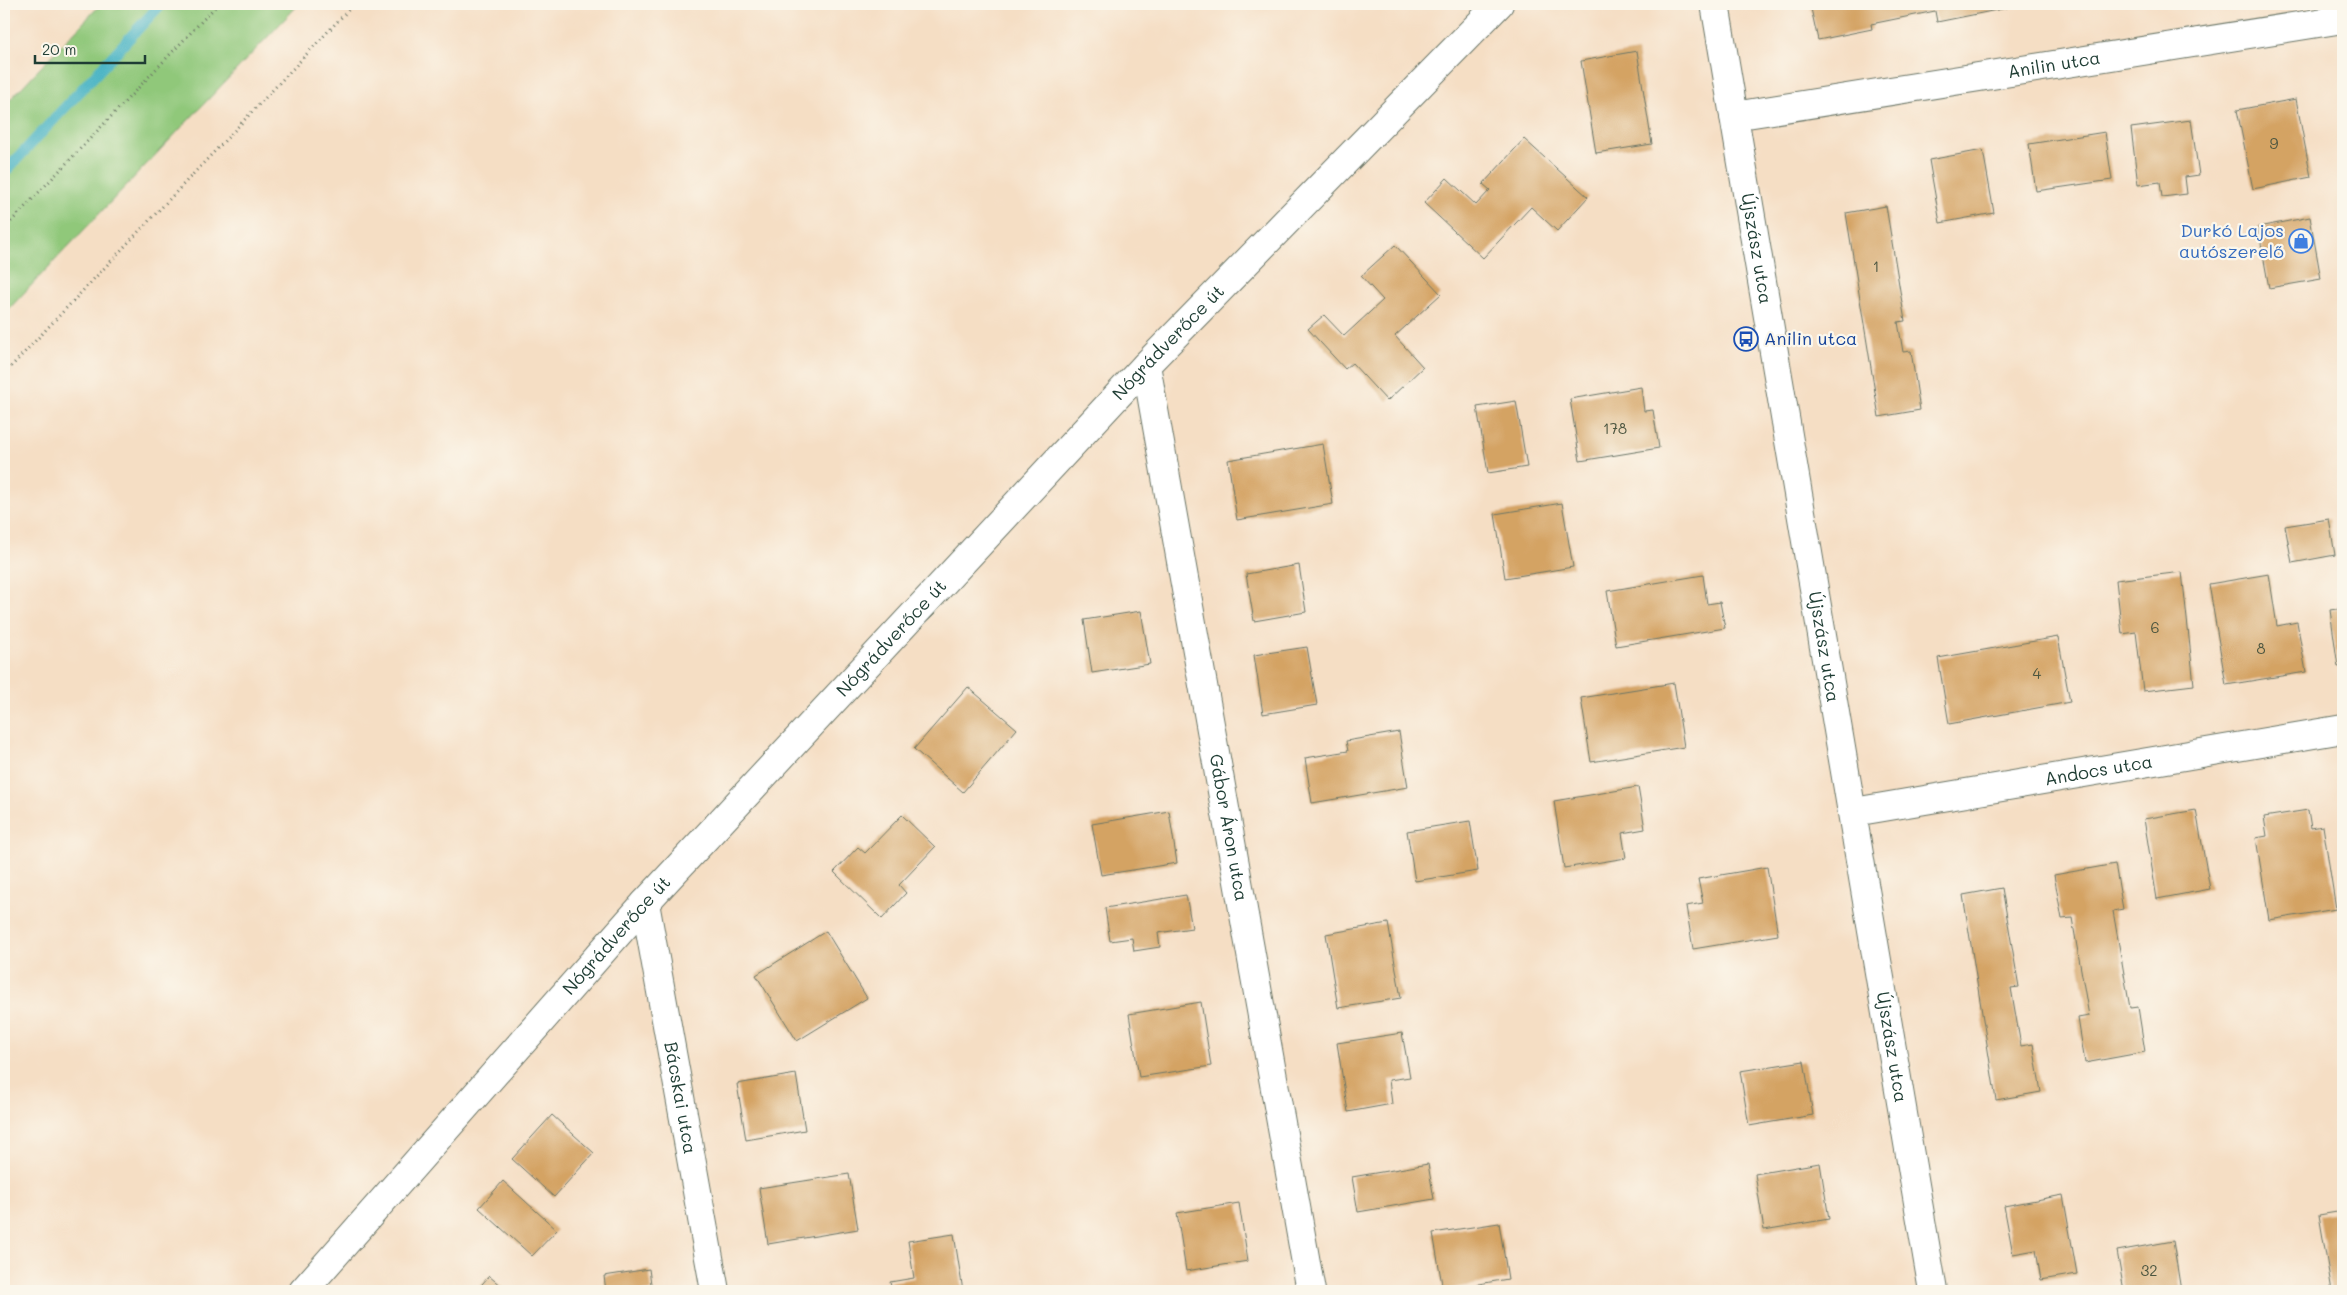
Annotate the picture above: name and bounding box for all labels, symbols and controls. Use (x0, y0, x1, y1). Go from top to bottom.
scale bar (35, 32, 145, 64)
text: 20 m (42, 39, 76, 59)
street label: Anilin utca (2006, 45, 2102, 83)
house number: 9 (2270, 133, 2279, 153)
street label: Újszász utca (1736, 191, 1779, 306)
place label: Durkó Lajos autószerelő (2179, 218, 2284, 263)
shop icon: Durkó Lajos autószerelő (2288, 228, 2314, 254)
house number: 1 (1873, 256, 1879, 276)
street label: Nógrádverőce út (1106, 279, 1229, 405)
bus stop icon: Anilin utca (1733, 326, 1759, 352)
place label: Anilin utca (1764, 326, 1857, 350)
house number: 178 (1603, 418, 1627, 438)
street label: Nógrádverőce út (830, 574, 951, 701)
street label: Újszász utca (1804, 589, 1846, 704)
house number: 6 (2150, 617, 2160, 637)
house number: 8 (2256, 638, 2266, 658)
house number: 4 (2033, 663, 2042, 683)
street label: Andocs utca (2042, 749, 2154, 790)
street label: Gábor Áron utca (1205, 752, 1254, 903)
street label: Nógrádverőce út (556, 870, 675, 1000)
street label: Újszász utca (1871, 990, 1914, 1104)
street label: Bácskai utca (659, 1040, 703, 1156)
house number: 32 (2140, 1260, 2158, 1280)

